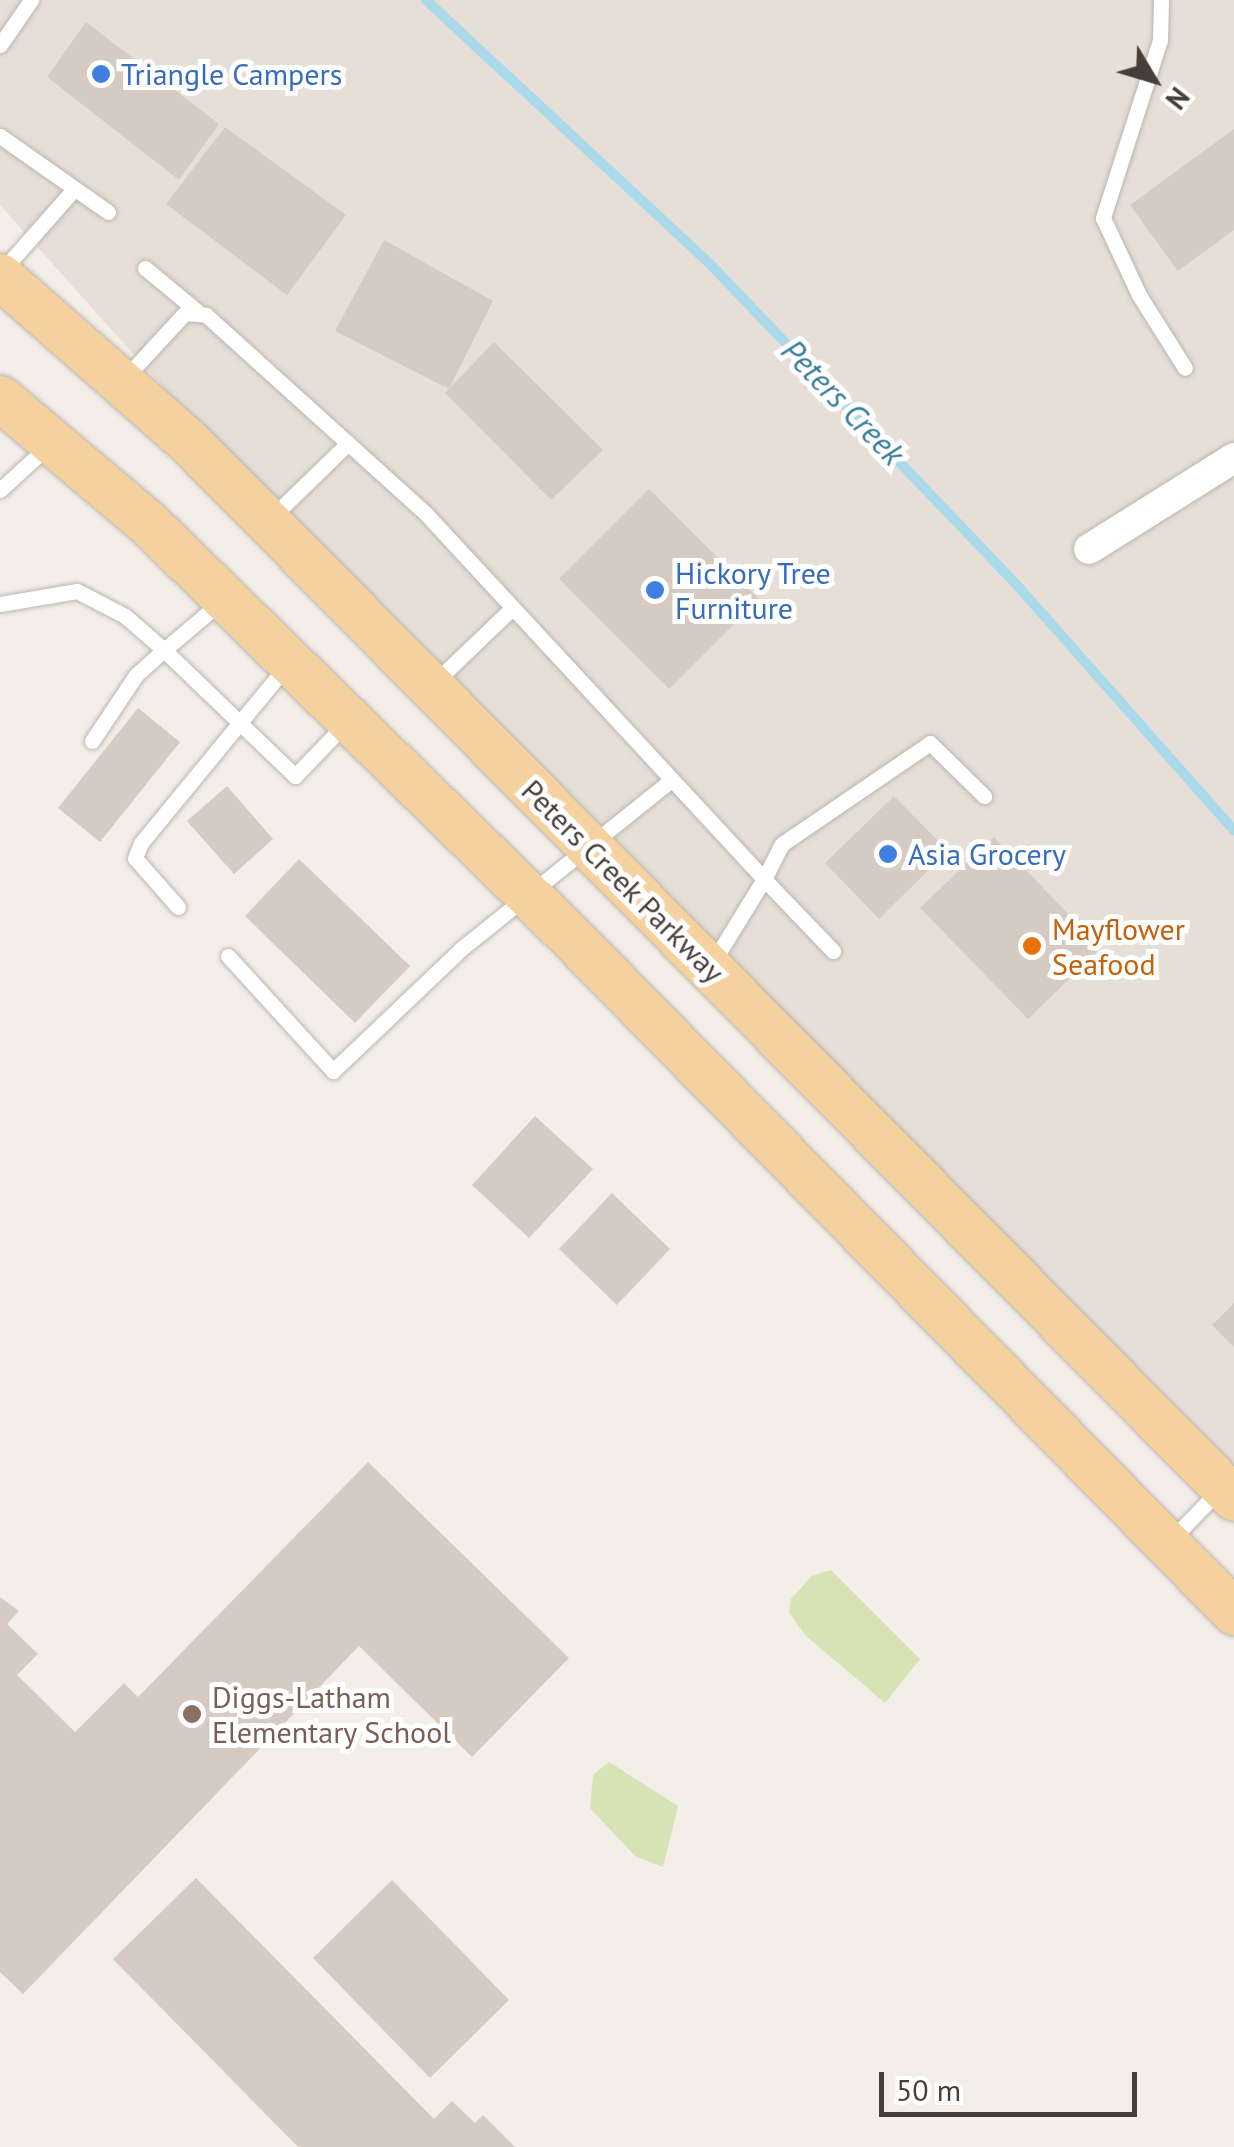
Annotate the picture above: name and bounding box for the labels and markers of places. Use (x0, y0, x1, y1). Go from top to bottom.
place label: Triangle Campers (121, 56, 342, 92)
marker: Triangle Campers (90, 63, 112, 85)
place label: Hickory Tree Furniture (675, 555, 833, 626)
marker: Hickory Tree Furniture (644, 579, 666, 601)
place label: Asia Grocery (908, 836, 1066, 872)
marker: Asia Grocery (877, 843, 899, 865)
place label: Mayflower Seafood (1052, 911, 1185, 982)
marker: Mayflower Seafood (1021, 935, 1043, 957)
place label: Diggs-Latham Elementary School (212, 1679, 452, 1750)
marker: Diggs-Latham Elementary School (181, 1703, 203, 1725)

